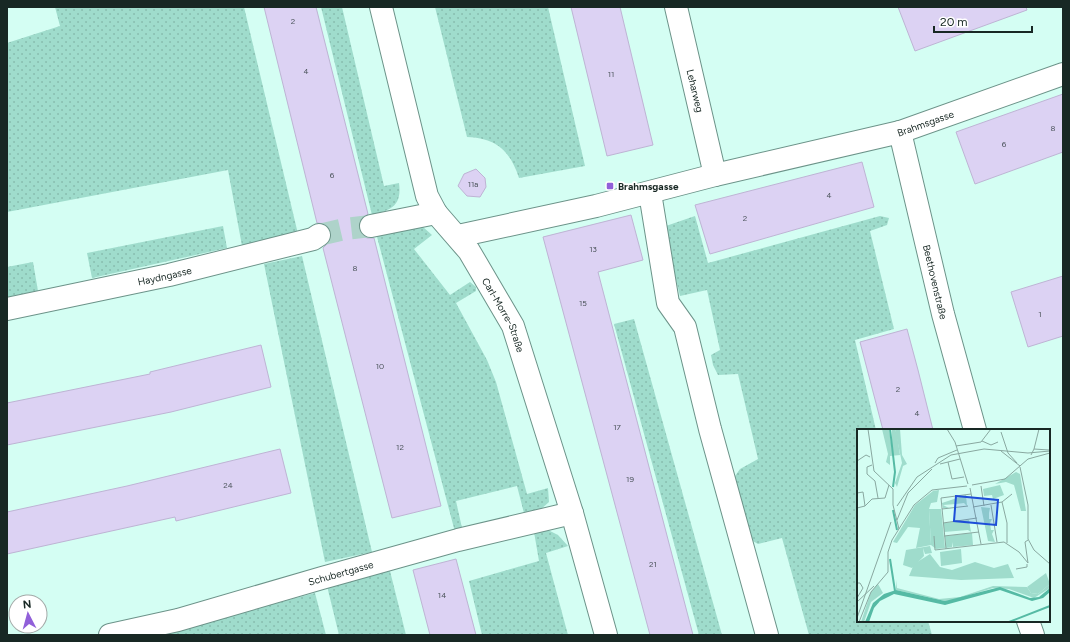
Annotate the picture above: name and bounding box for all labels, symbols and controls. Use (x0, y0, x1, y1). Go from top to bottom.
scale bar (934, 8, 1032, 34)
text: 20 m (940, 15, 968, 29)
house number: 2 (291, 16, 295, 26)
house number: 4 (304, 66, 309, 76)
street label: Leharweg (684, 68, 707, 114)
house number: 11 (608, 69, 614, 79)
street label: Brahmsgasse (895, 107, 956, 139)
house number: 8 (1051, 123, 1056, 133)
house number: 6 (1002, 139, 1007, 149)
house number: 6 (330, 170, 335, 180)
house number: 11a (468, 179, 478, 189)
place label: Brahmsgasse (618, 180, 679, 193)
marker: Brahmsgasse (605, 181, 615, 191)
house number: 4 (827, 190, 832, 200)
house number: 2 (743, 213, 747, 223)
street label: Beethovenstraße (920, 243, 951, 321)
house number: 13 (589, 244, 597, 254)
street label: Haydngasse (136, 263, 193, 288)
house number: 8 (353, 263, 358, 273)
street label: Carl-Morre-Straße (479, 275, 528, 354)
house number: 15 (579, 298, 587, 308)
house number: 1 (1038, 309, 1042, 319)
house number: 10 (376, 361, 384, 371)
house number: 2 (896, 384, 900, 394)
house number: 4 (915, 408, 920, 418)
house number: 17 (613, 422, 621, 432)
inset map (857, 429, 1050, 622)
house number: 12 (396, 442, 404, 452)
house number: 19 (626, 474, 634, 484)
house number: 24 (223, 480, 233, 490)
street label: Schubertgasse (307, 557, 375, 588)
house number: 21 (649, 559, 657, 569)
house number: 14 (438, 590, 446, 600)
north arrow (8, 594, 48, 634)
text: N (22, 598, 32, 611)

